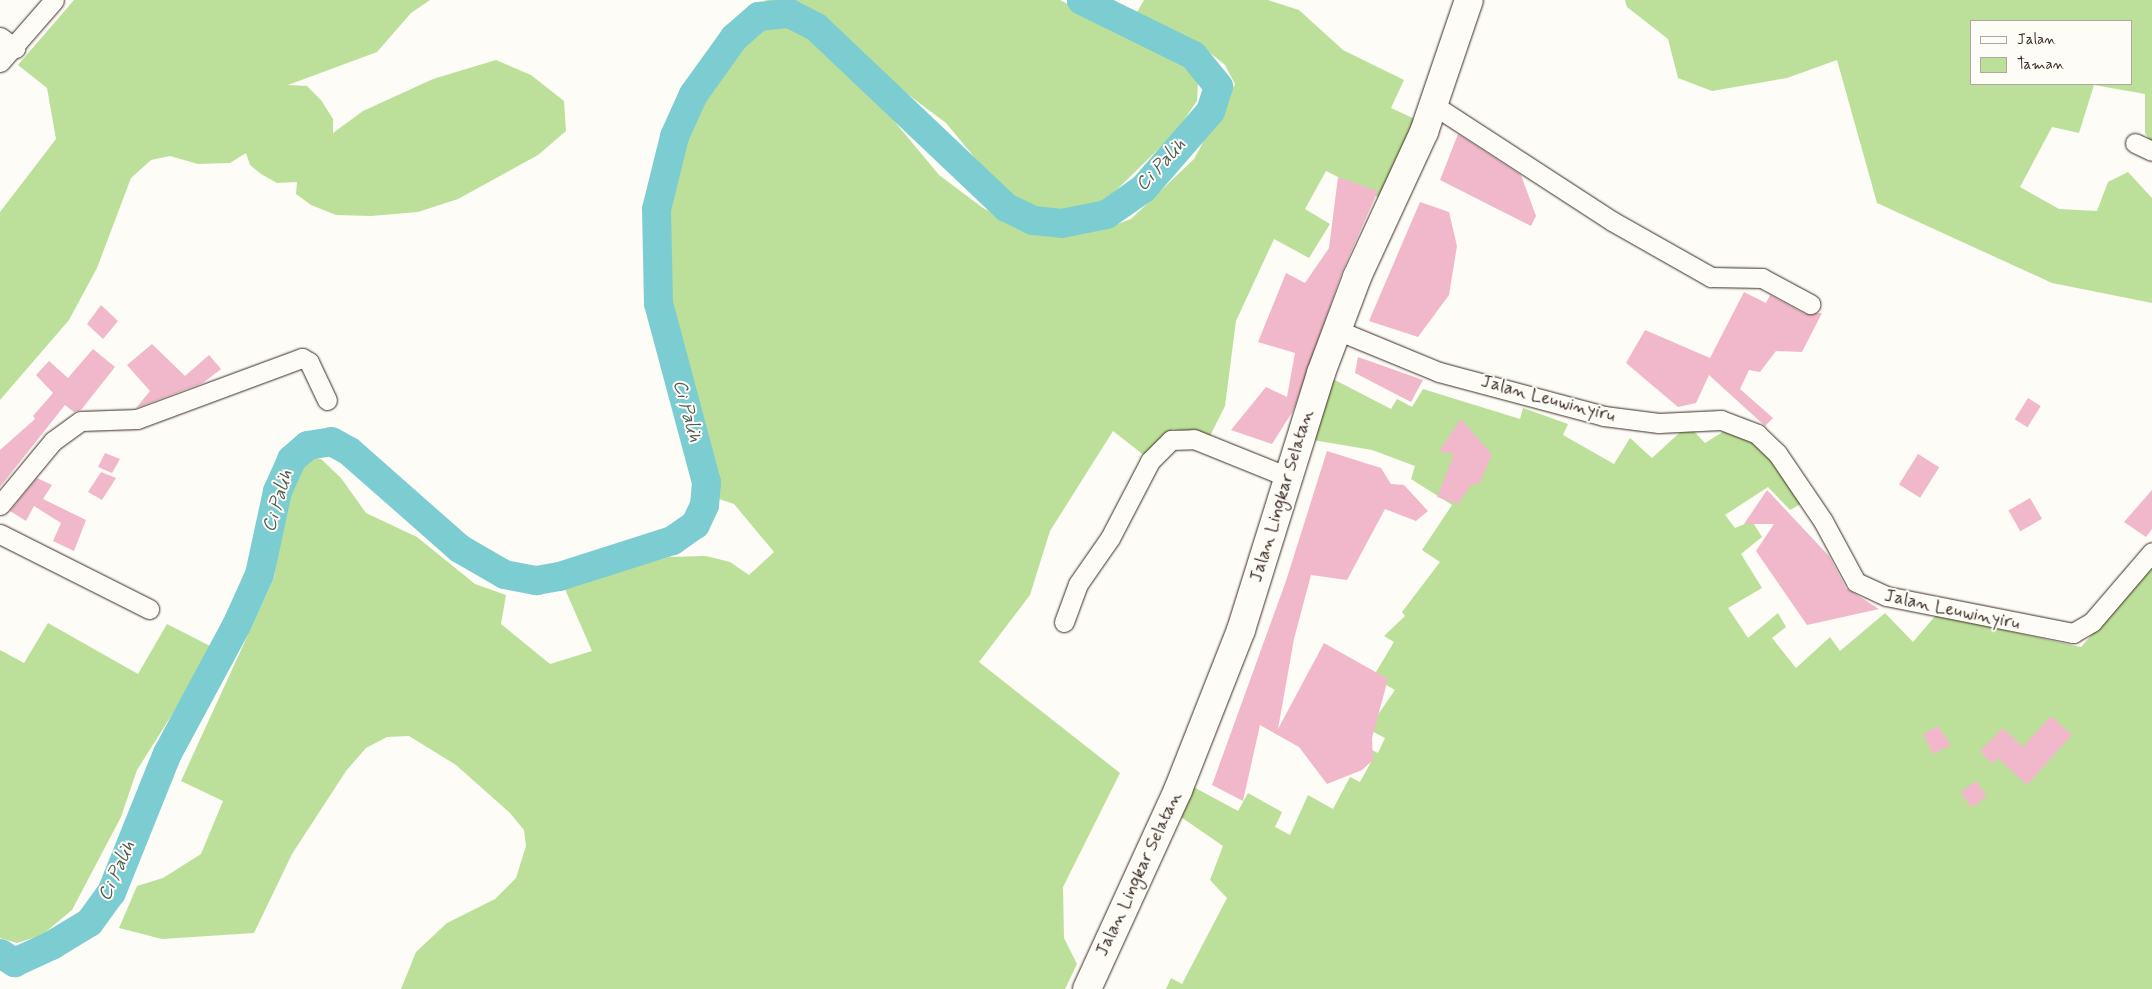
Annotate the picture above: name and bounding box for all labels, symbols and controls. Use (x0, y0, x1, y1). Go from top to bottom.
legend (1970, 20, 2132, 85)
text: Jalan (2017, 30, 2056, 50)
text: Taman (2017, 55, 2065, 75)
water label: Ci Palih (1131, 134, 1191, 196)
street label: Jalan Leuwinyiru (1481, 371, 1615, 427)
water label: Ci Palih (668, 377, 706, 445)
street label: Jalan Lingkar Selatan (1246, 409, 1318, 583)
water label: Ci Palih (258, 467, 298, 535)
street label: Jalan Leuwinyiru (1884, 586, 2020, 634)
street label: Jalan Lingkar Selatan (1092, 790, 1186, 958)
water label: Ci Palih (93, 837, 141, 905)

